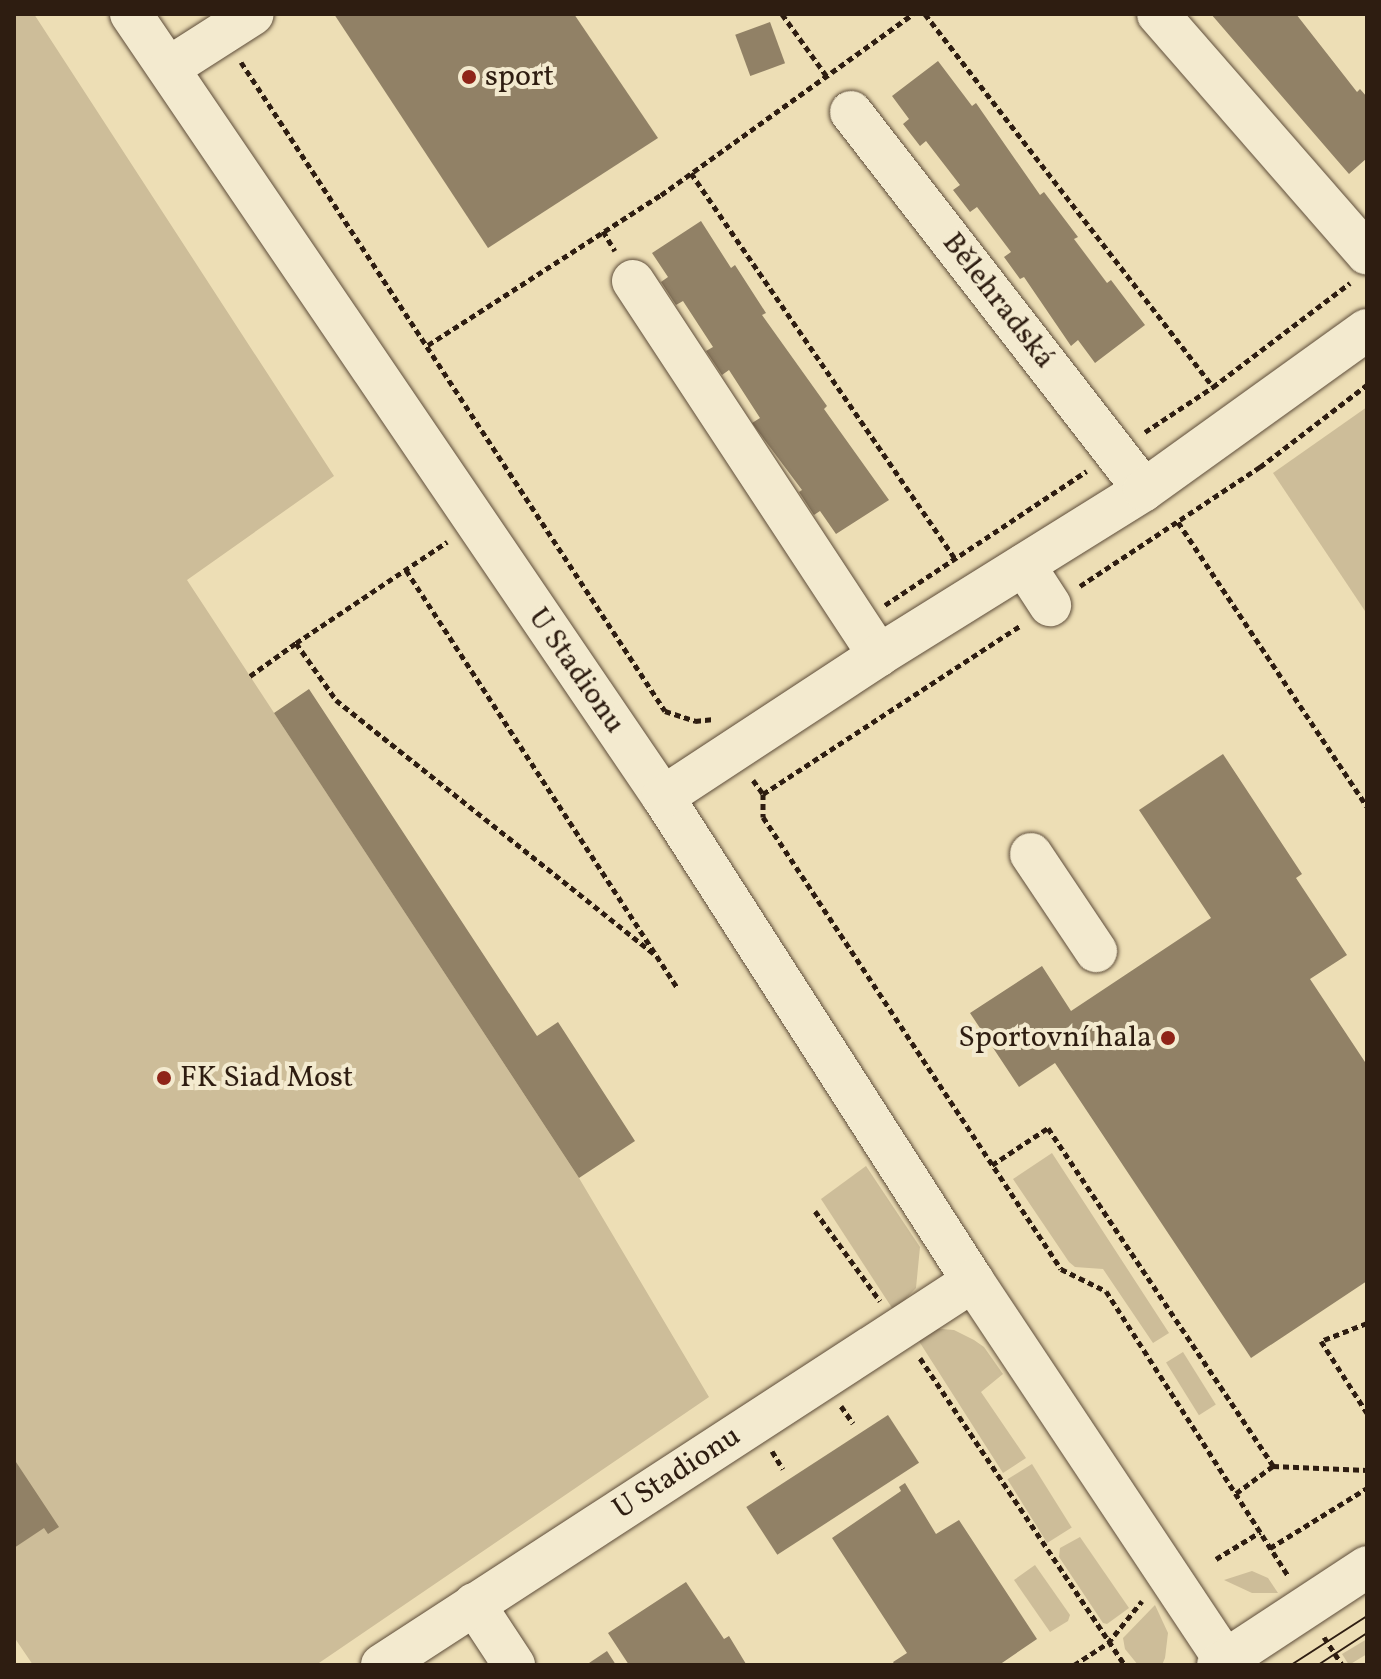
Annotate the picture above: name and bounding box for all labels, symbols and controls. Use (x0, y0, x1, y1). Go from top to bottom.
place label: sport (485, 59, 554, 95)
marker: sport (460, 68, 478, 86)
street label: Bělehradská (934, 226, 1062, 376)
street label: U Stadionu (520, 601, 632, 741)
place label: Sportovní hala (958, 1020, 1152, 1056)
marker: Sportovní hala (1159, 1029, 1177, 1047)
place label: FK Siad Most (180, 1060, 353, 1096)
marker: FK Siad Most (155, 1069, 173, 1087)
street label: U Stadionu (606, 1418, 748, 1528)

